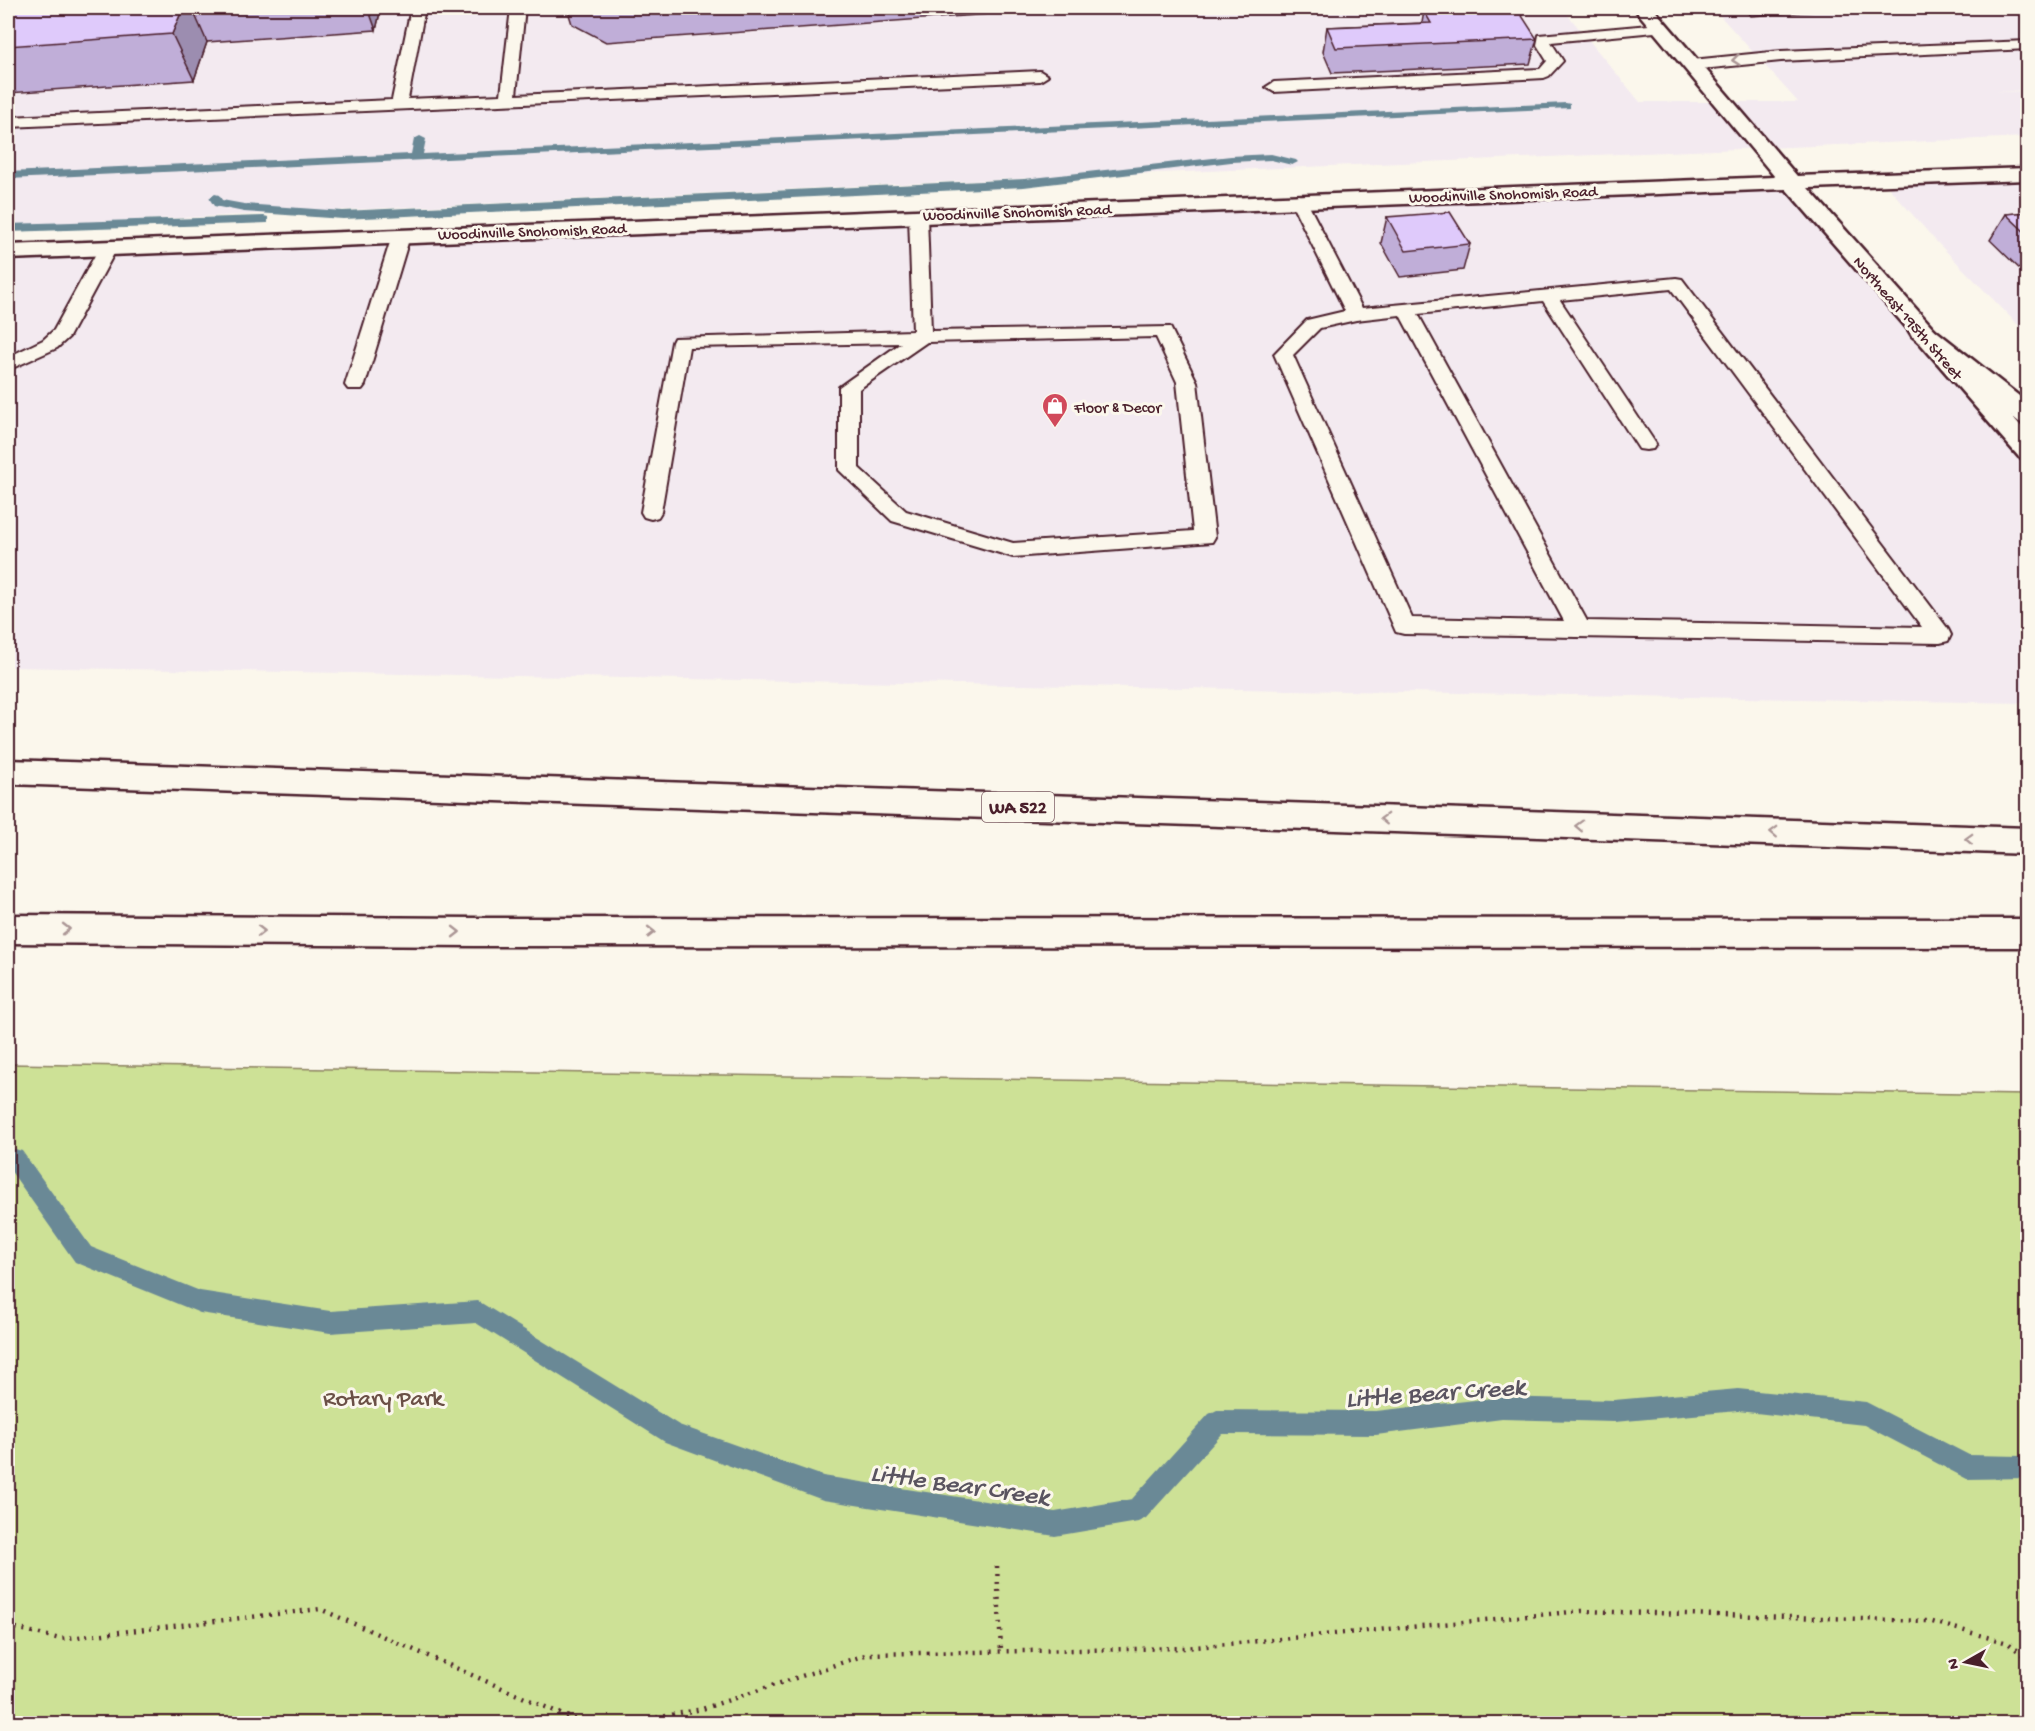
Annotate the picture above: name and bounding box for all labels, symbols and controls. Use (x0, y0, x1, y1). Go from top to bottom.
one-way arrow (1732, 54, 1741, 66)
street label: Woodinville Snohomish Road (1409, 184, 1599, 209)
street label: Woodinville Snohomish Road (923, 202, 1113, 227)
street label: Woodinville Snohomish Road (438, 221, 628, 246)
street label: Northeast 195th Street (1848, 254, 1966, 386)
shop icon: Floor & Decor (1040, 391, 1070, 429)
place label: Floor & Decor (1073, 400, 1162, 419)
road number: WA 522 (982, 792, 1054, 822)
one-way arrow (1380, 813, 1389, 826)
one-way arrow (1575, 819, 1584, 832)
one-way arrow (1770, 826, 1779, 839)
one-way arrow (1965, 833, 1974, 846)
one-way arrow (61, 923, 70, 935)
one-way arrow (256, 925, 265, 937)
one-way arrow (451, 926, 460, 938)
one-way arrow (646, 926, 655, 938)
water label: Little Bear Creek (1344, 1374, 1529, 1417)
park label: Rotary Park (323, 1386, 445, 1415)
water label: Little Bear Creek (868, 1460, 1053, 1516)
north arrow (1936, 1632, 1996, 1692)
text: N (1944, 1657, 1965, 1670)

